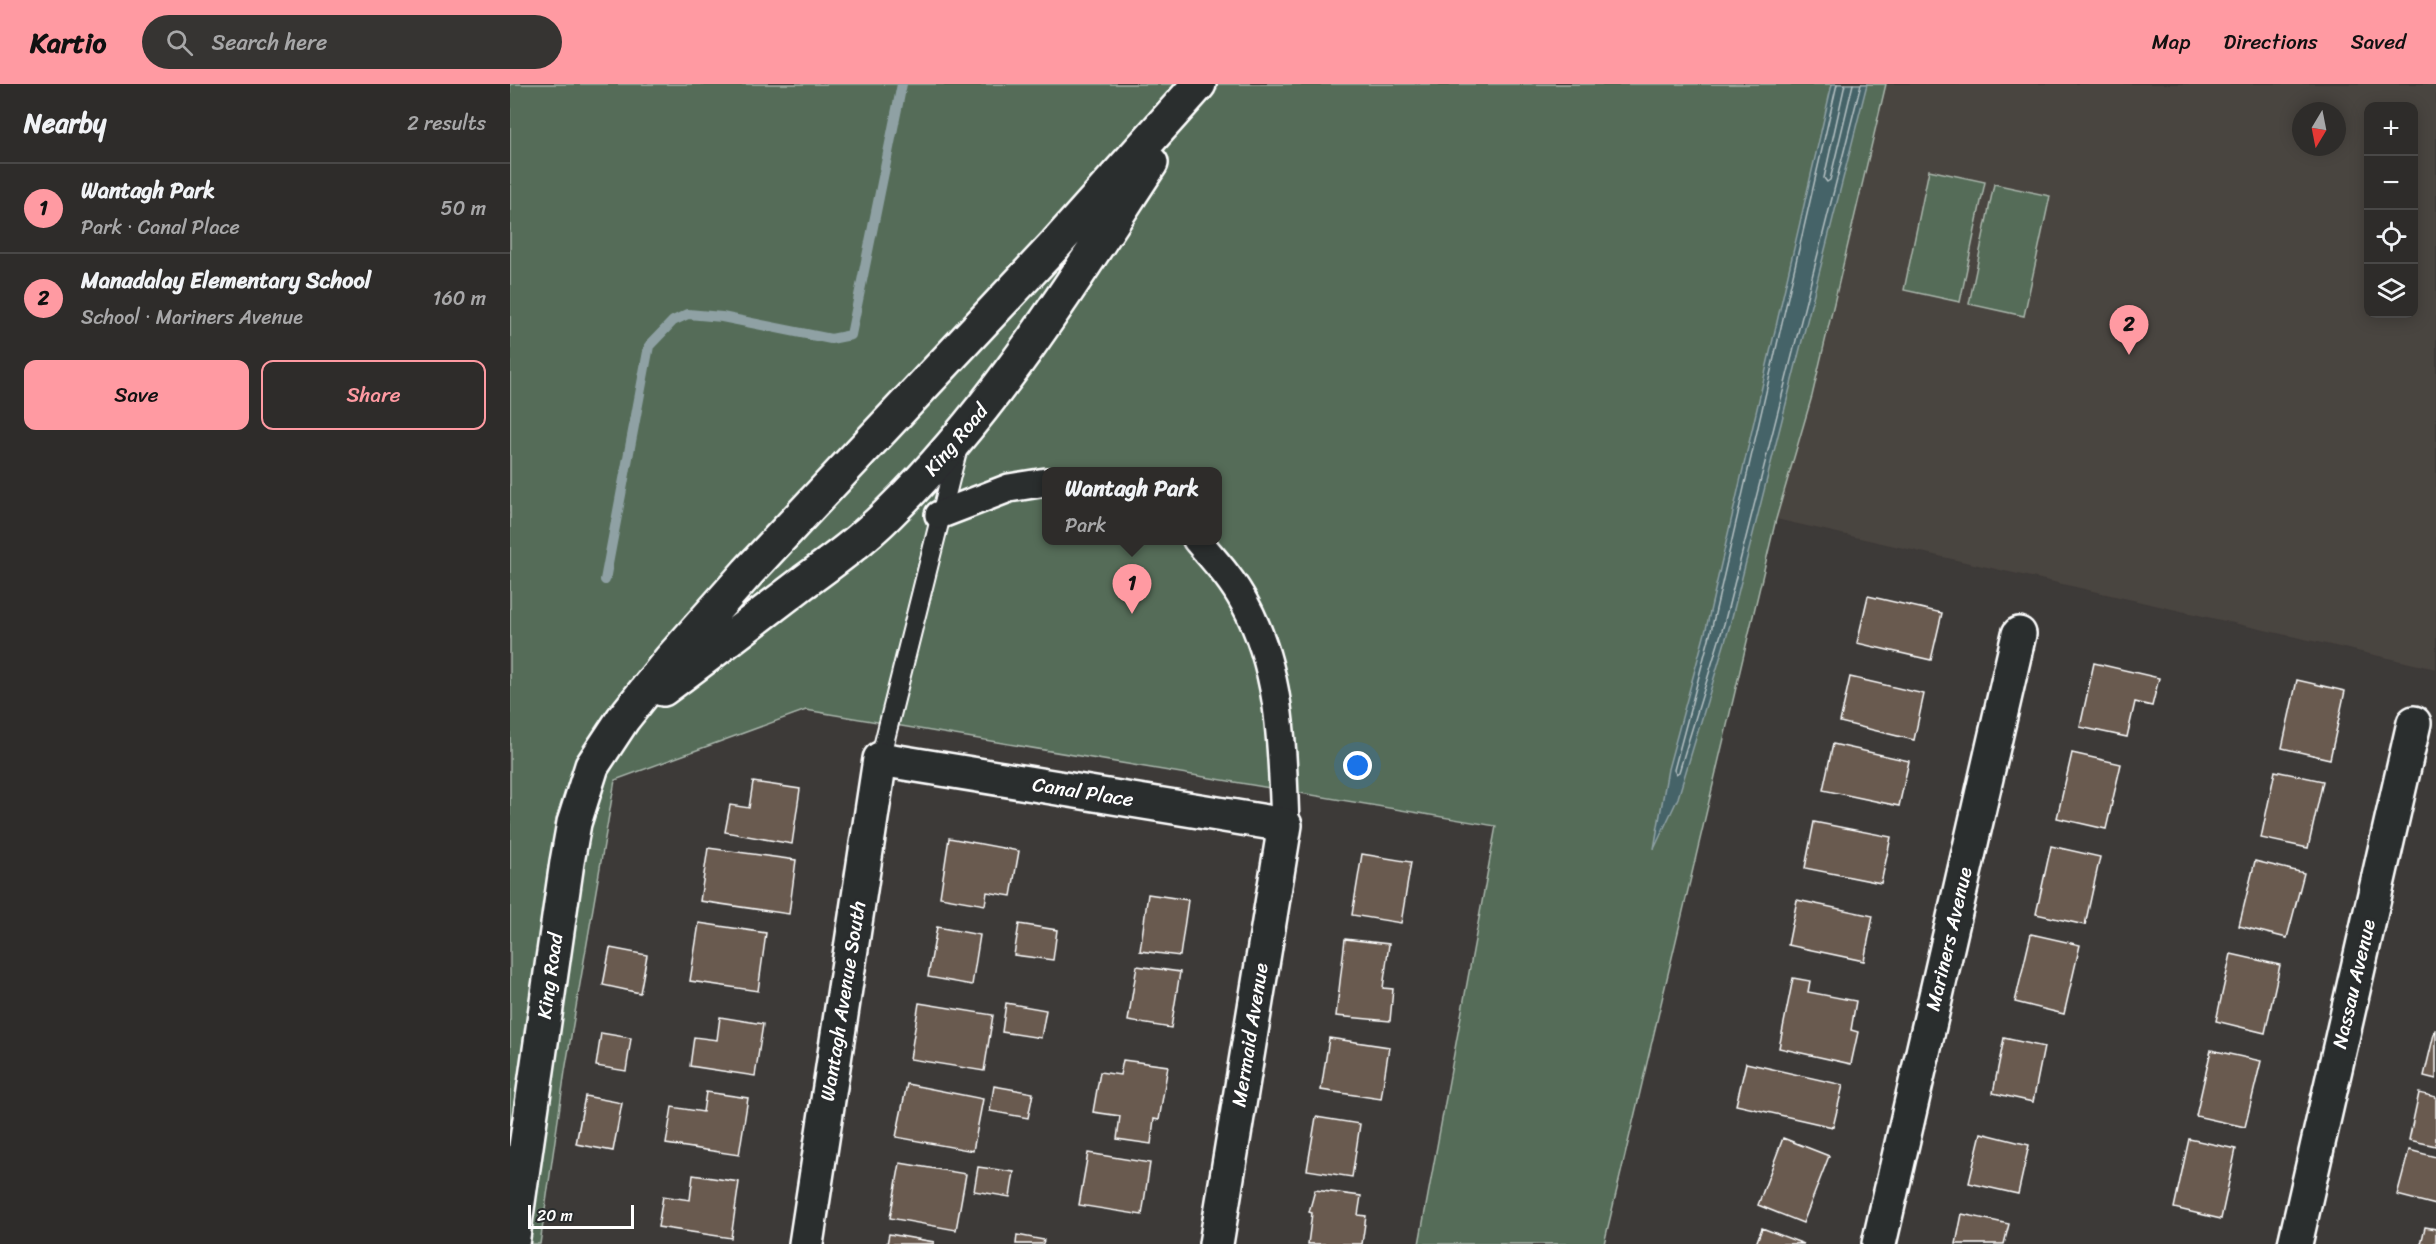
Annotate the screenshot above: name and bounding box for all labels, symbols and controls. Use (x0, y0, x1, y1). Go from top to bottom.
search box (142, 15, 562, 69)
text: Kartio (30, 18, 106, 67)
text: Search here (211, 23, 327, 62)
text: Map (2152, 23, 2190, 61)
text: Directions (2223, 23, 2318, 61)
text: Saved (2351, 23, 2406, 61)
icon: search (163, 26, 196, 59)
text: Nearby (24, 100, 106, 146)
north arrow (2292, 102, 2346, 156)
map controls (2364, 102, 2418, 318)
button: + (2364, 102, 2418, 156)
text: 2 results (407, 106, 486, 141)
button: − (2364, 156, 2418, 210)
text: Wantagh Park (81, 171, 215, 210)
text: 1 (39, 191, 48, 226)
text: 50 m (441, 191, 486, 226)
text: Park · Canal Place (81, 210, 240, 245)
button: locate (2364, 210, 2418, 264)
text: Manadalay Elementary School (81, 261, 371, 300)
button: layers (2364, 264, 2418, 318)
text: 2 (38, 281, 49, 316)
text: 160 m (433, 281, 486, 316)
text: School · Mariners Avenue (81, 300, 303, 335)
pin: 2 (2110, 306, 2148, 355)
button: Save (24, 360, 249, 430)
button: Share (261, 360, 486, 430)
street label: King Road (915, 394, 998, 484)
popup (1042, 467, 1222, 545)
text: Wantagh Park (1065, 469, 1199, 508)
text: Park (1065, 508, 1106, 543)
pin: 1 (1112, 564, 1152, 614)
your location (1343, 751, 1372, 780)
street label: Canal Place (1030, 767, 1136, 817)
street label: Mariners Avenue (1915, 863, 1983, 1015)
street label: Wantagh Avenue South (810, 898, 876, 1104)
street label: Nassau Avenue (2322, 915, 2386, 1052)
street label: King Road (527, 929, 574, 1021)
street label: Mermaid Avenue (1221, 960, 1279, 1109)
text: 20 m (537, 1201, 573, 1230)
scale bar (528, 1202, 634, 1230)

